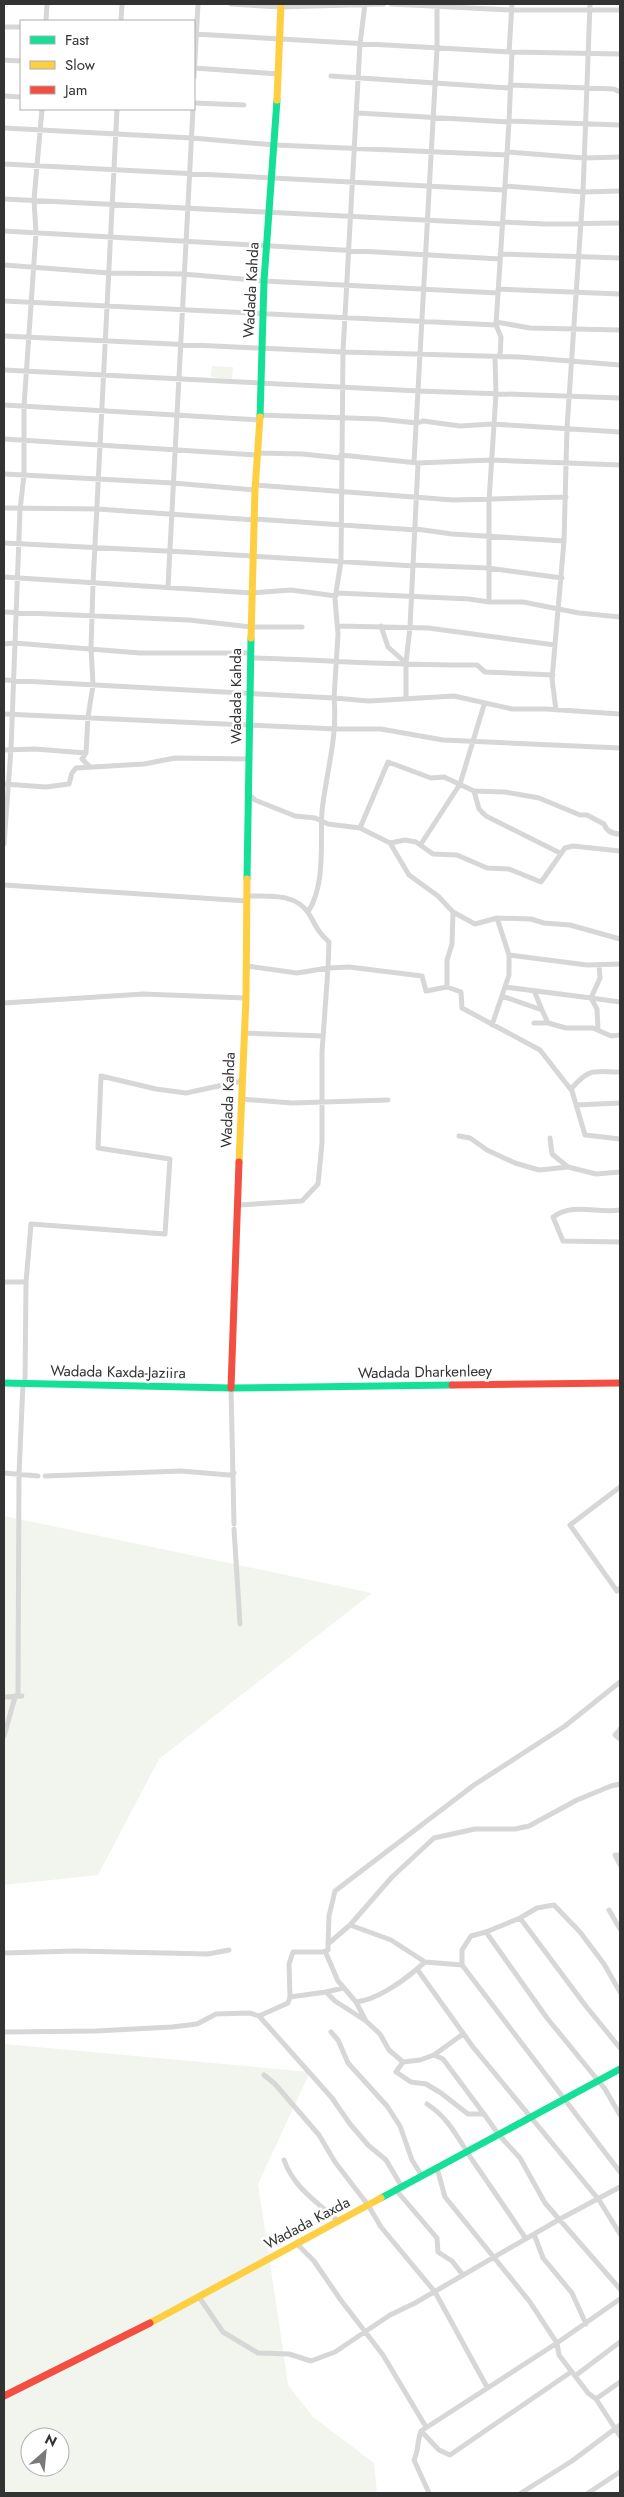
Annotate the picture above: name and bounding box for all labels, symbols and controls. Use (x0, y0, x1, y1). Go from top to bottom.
legend (20, 20, 195, 110)
text: Fast (65, 29, 89, 51)
text: Slow (65, 54, 96, 76)
text: Jam (63, 79, 88, 101)
street label: Wadada Kahda (238, 242, 264, 338)
street label: Wadada Kahda (225, 648, 247, 744)
street label: Wadada Kahda (215, 1052, 241, 1148)
street label: Wadada Kaxda-Jaziira (50, 1360, 186, 1384)
street label: Wadada Dharkenleey (358, 1360, 493, 1384)
street label: Wadada Kaxda (260, 2191, 354, 2255)
north arrow (20, 2427, 70, 2477)
text: N (41, 2429, 60, 2452)

